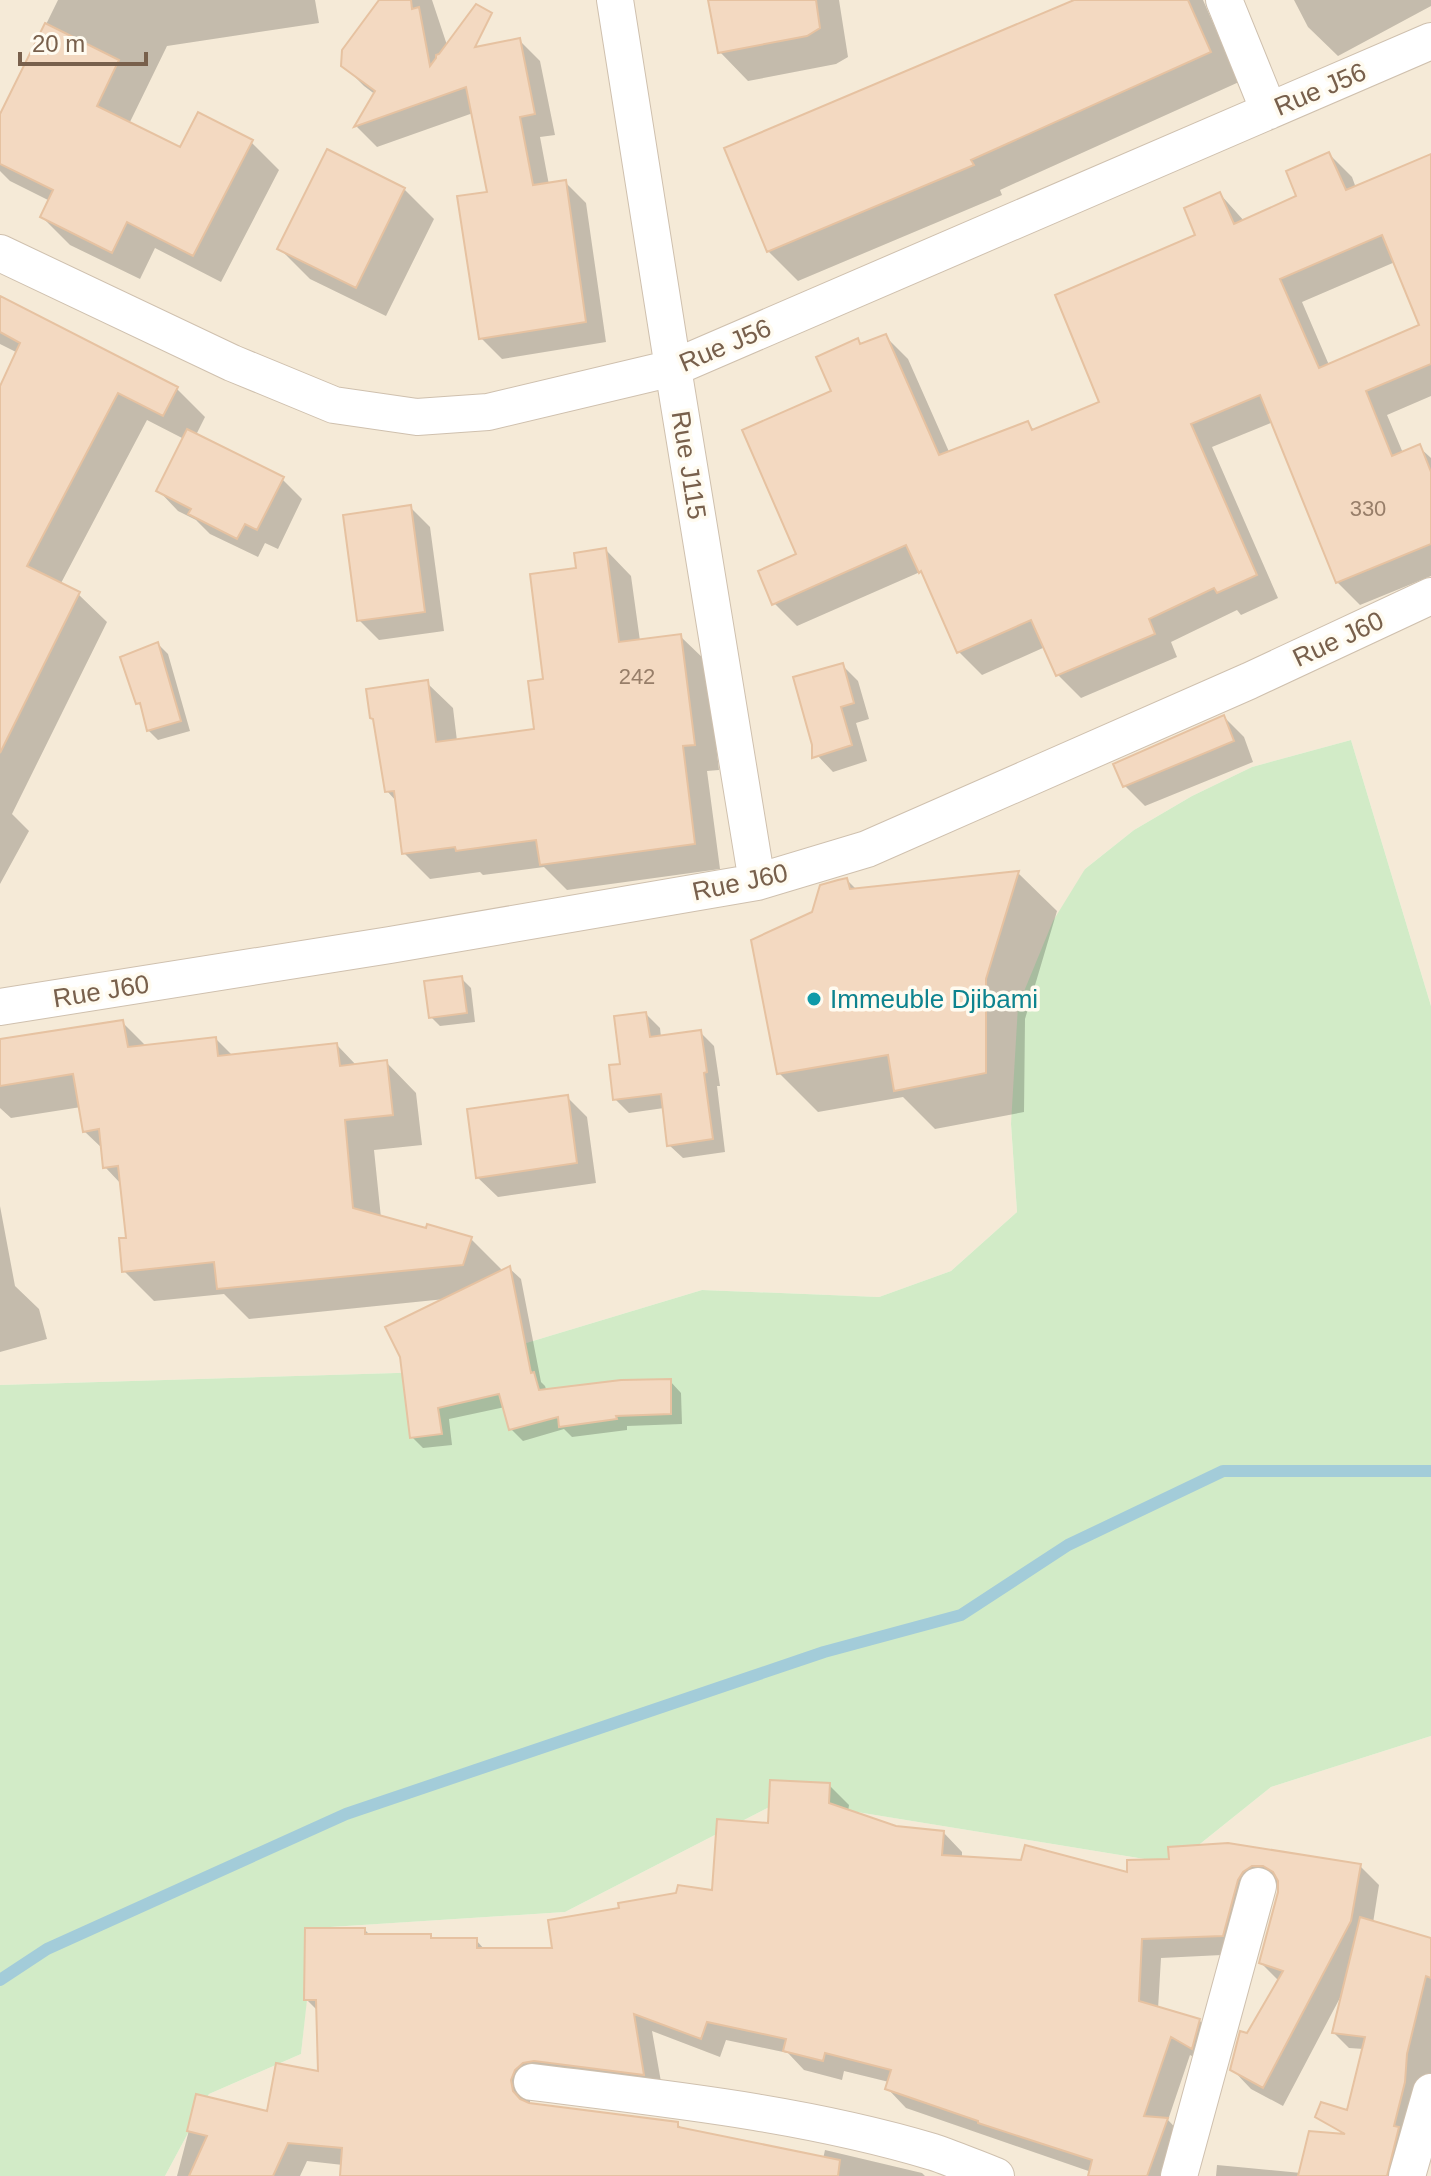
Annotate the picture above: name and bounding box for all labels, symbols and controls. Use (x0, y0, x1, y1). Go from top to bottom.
scale bar (20, 16, 146, 66)
text: 20 m (32, 30, 85, 57)
street label: Rue J56 (1270, 56, 1370, 122)
street label: Rue J56 (675, 312, 775, 378)
street label: Rue J115 (666, 409, 712, 521)
house number: 330 (1350, 496, 1386, 521)
street label: Rue J60 (1288, 605, 1388, 673)
house number: 242 (619, 664, 655, 689)
street label: Rue J60 (690, 857, 790, 907)
street label: Rue J60 (51, 969, 151, 1013)
place label: Immeuble Djibami (830, 984, 1038, 1014)
marker: Immeuble Djibami (805, 990, 823, 1008)

